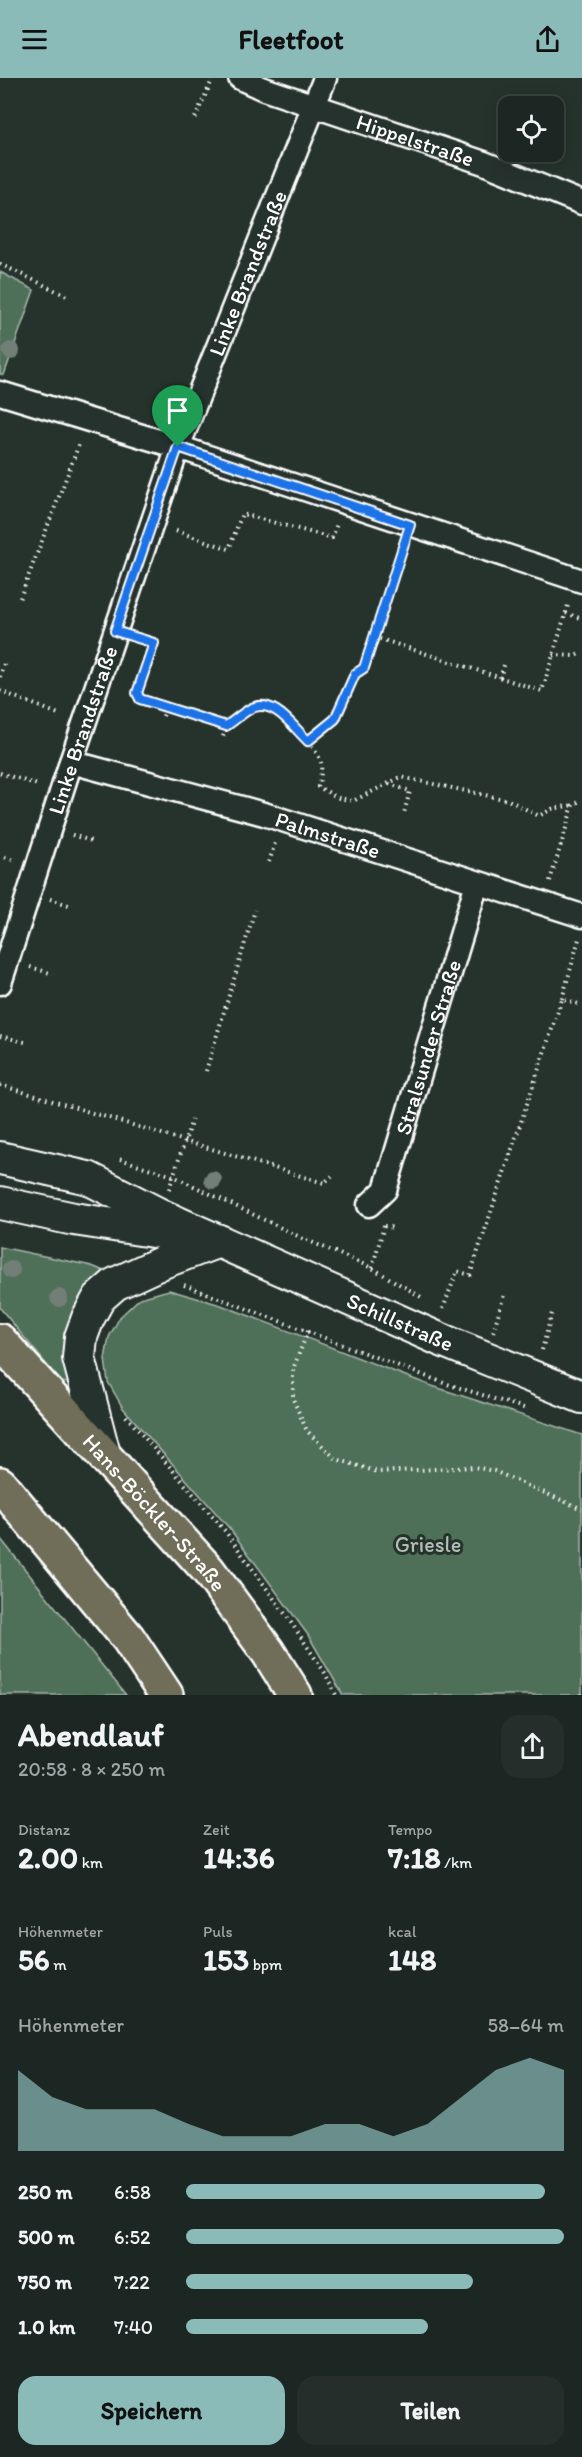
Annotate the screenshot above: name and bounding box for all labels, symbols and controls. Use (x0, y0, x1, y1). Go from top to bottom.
icon: menu (18, 23, 51, 56)
text: Fleetfoot (238, 23, 344, 56)
icon: share (531, 23, 564, 56)
map controls (498, 96, 564, 162)
button: locate (498, 96, 564, 162)
street label: Hippelstraße (353, 108, 478, 172)
street label: Linke Brandstraße (202, 186, 292, 360)
pin (152, 385, 203, 447)
icon: arrive (161, 394, 194, 427)
street label: Linke Brandstraße (42, 642, 123, 818)
street label: Palmstraße (272, 805, 384, 864)
street label: Stralsunder Straße (389, 957, 467, 1138)
street label: Schillstraße (343, 1286, 457, 1357)
street label: Hans-Böckler-Straße (77, 1428, 233, 1597)
park label: Griesle (395, 1531, 461, 1558)
text: Abendlauf (18, 1715, 164, 1754)
button: share (501, 1715, 564, 1778)
text: 20:58 · 8 × 250 m (18, 1757, 165, 1781)
text: Distanz (18, 1820, 70, 1839)
text: Zeit (203, 1820, 230, 1839)
text: Tempo (388, 1820, 433, 1839)
text: 2.00 (18, 1839, 78, 1876)
text: 14:36 (203, 1839, 275, 1876)
text: 7:18 (388, 1839, 441, 1876)
text: km (78, 1853, 103, 1872)
text: /km (441, 1853, 472, 1872)
text: Höhenmeter (18, 1922, 103, 1941)
text: Puls (203, 1922, 233, 1941)
text: kcal (388, 1922, 416, 1941)
text: 56 (18, 1941, 50, 1978)
text: 153 (203, 1941, 249, 1978)
text: 148 (388, 1941, 436, 1978)
text: m (50, 1955, 67, 1974)
text: bpm (249, 1955, 282, 1974)
text: Höhenmeter (18, 2013, 124, 2037)
text: 58–64 m (487, 2013, 564, 2037)
text: 250 m (18, 2180, 73, 2204)
text: 6:58 (114, 2180, 151, 2204)
text: 500 m (18, 2225, 74, 2249)
text: 6:52 (114, 2225, 151, 2249)
text: 750 m (18, 2270, 72, 2294)
text: 7:22 (114, 2270, 150, 2294)
text: 1.0 km (18, 2315, 75, 2339)
text: 7:40 (114, 2315, 153, 2339)
button: Speichern (18, 2376, 285, 2445)
button: Teilen (297, 2376, 564, 2445)

